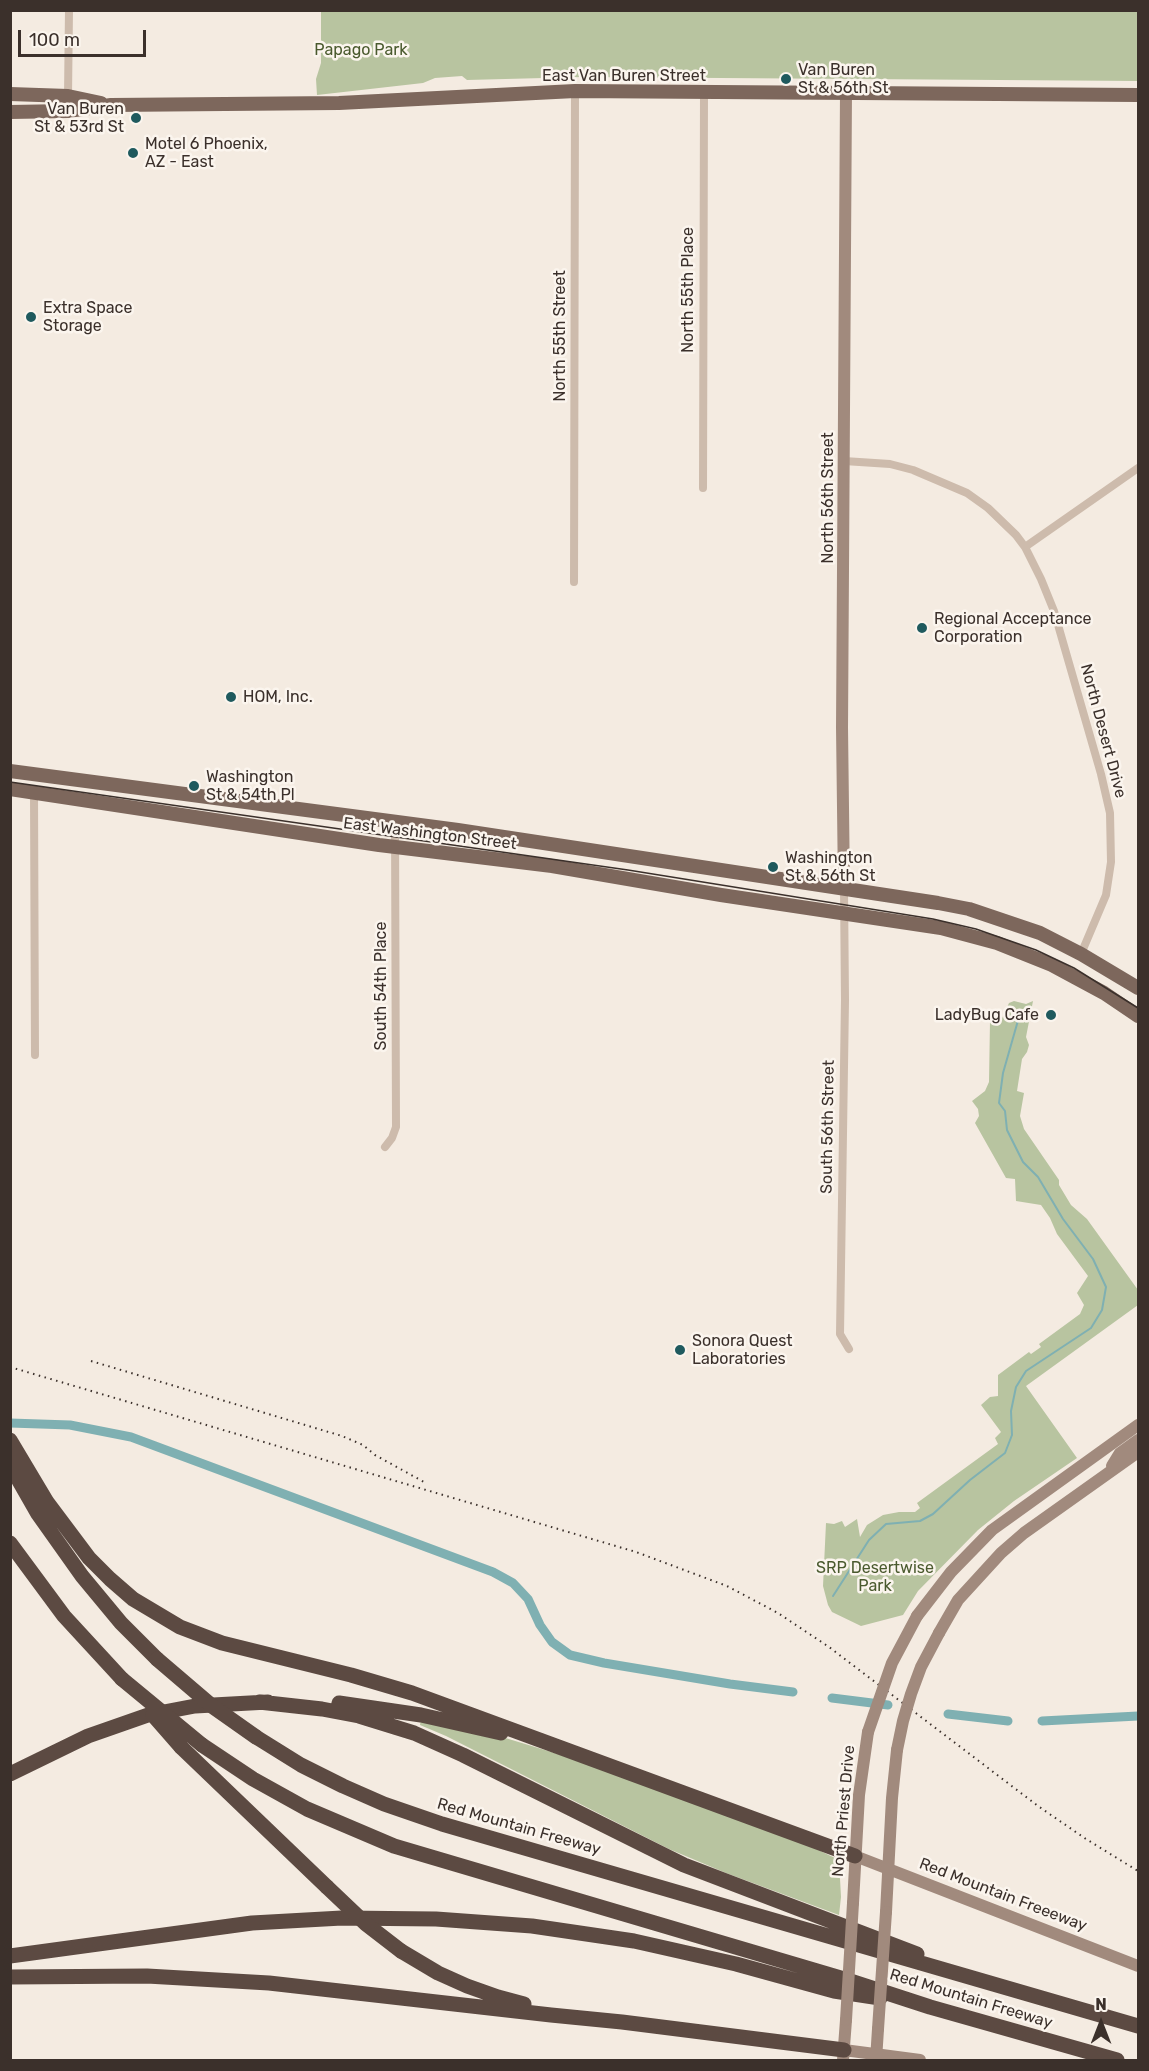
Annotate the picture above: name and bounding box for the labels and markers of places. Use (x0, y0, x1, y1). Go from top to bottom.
place label: Van Buren St & 56th St (798, 60, 888, 98)
marker: Van Buren St & 56th St (779, 72, 793, 86)
place label: Van Buren St & 53rd St (34, 99, 124, 137)
marker: Van Buren St & 53rd St (129, 111, 143, 125)
place label: Motel 6 Phoenix, AZ - East (145, 134, 268, 172)
marker: Motel 6 Phoenix, AZ - East (126, 146, 140, 160)
place label: Extra Space Storage (43, 298, 132, 336)
marker: Extra Space Storage (24, 310, 38, 324)
place label: Regional Acceptance Corporation (934, 609, 1092, 647)
marker: Regional Acceptance Corporation (915, 621, 929, 635)
place label: HOM, Inc. (243, 687, 313, 707)
marker: HOM, Inc. (224, 690, 238, 704)
place label: Washington St & 54th Pl (206, 767, 295, 805)
marker: Washington St & 54th Pl (187, 779, 201, 793)
place label: Washington St & 56th St (785, 848, 875, 886)
marker: Washington St & 56th St (766, 860, 780, 874)
place label: LadyBug Cafe (935, 1005, 1039, 1025)
marker: LadyBug Cafe (1044, 1008, 1058, 1022)
place label: Sonora Quest Laboratories (692, 1331, 793, 1369)
marker: Sonora Quest Laboratories (673, 1343, 687, 1357)

